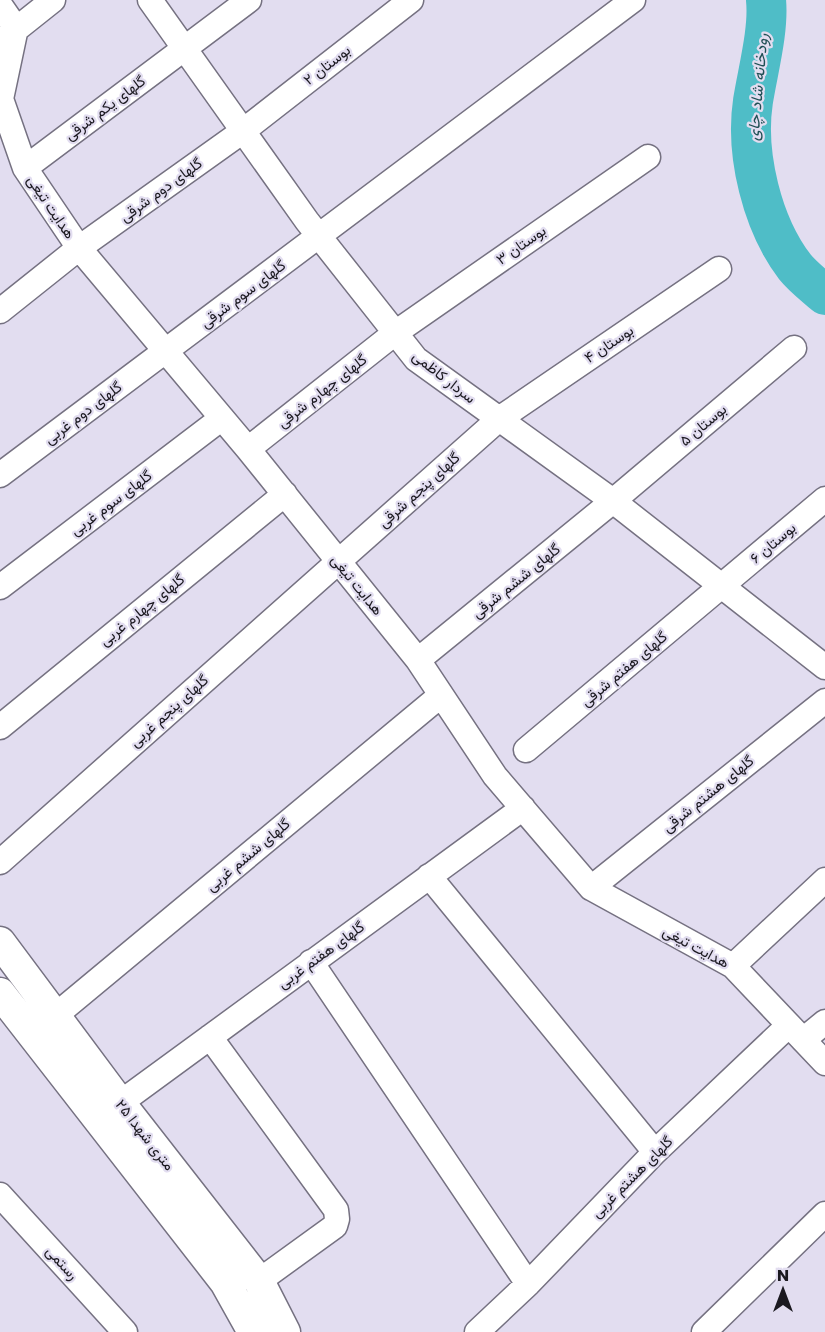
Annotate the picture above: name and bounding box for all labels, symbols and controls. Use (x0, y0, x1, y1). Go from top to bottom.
water label: رودخانه شاد چای (741, 32, 774, 142)
street label: بوستان ۲ (299, 40, 355, 90)
street label: گلهای یکم شرقی (60, 70, 150, 145)
street label: گلهای دوم شرقی (115, 152, 207, 227)
street label: هدایت تیغی (22, 171, 80, 243)
street label: بوستان ۳ (491, 220, 550, 269)
street label: گلهای سوم شرقی (196, 254, 290, 333)
street label: بوستان ۴ (580, 319, 638, 368)
street label: سردار کاظمی (408, 345, 481, 408)
street label: گلهای چهارم شرقی (272, 349, 371, 432)
street label: گلهای دوم غربی (39, 376, 126, 449)
street label: بوستان ۵ (675, 399, 731, 451)
street label: گلهای پنجم شرقی (373, 447, 465, 532)
street label: گلهای سوم غربی (65, 465, 156, 540)
street label: بوستان ۶ (745, 517, 800, 568)
street label: گلهای ششم شرقی (467, 538, 565, 623)
street label: هدایت تیغی (326, 550, 388, 620)
street label: گلهای چهارم غربی (94, 568, 189, 651)
street label: گلهای هفتم شرقی (576, 626, 672, 711)
street label: گلهای پنجم غربی (125, 669, 213, 752)
street label: گلهای هشتم شرقی (657, 750, 758, 837)
street label: گلهای ششم غربی (201, 813, 295, 896)
street label: گلهای هفتم غربی (273, 916, 369, 993)
street label: هدایت تیغی (659, 920, 733, 973)
street label: ۲۵ متری شهدا (111, 1095, 180, 1175)
street label: گلهای هشتم غربی (586, 1131, 678, 1222)
street label: رستمی (41, 1241, 83, 1284)
north arrow (753, 1260, 813, 1320)
text: N (777, 1264, 789, 1287)

